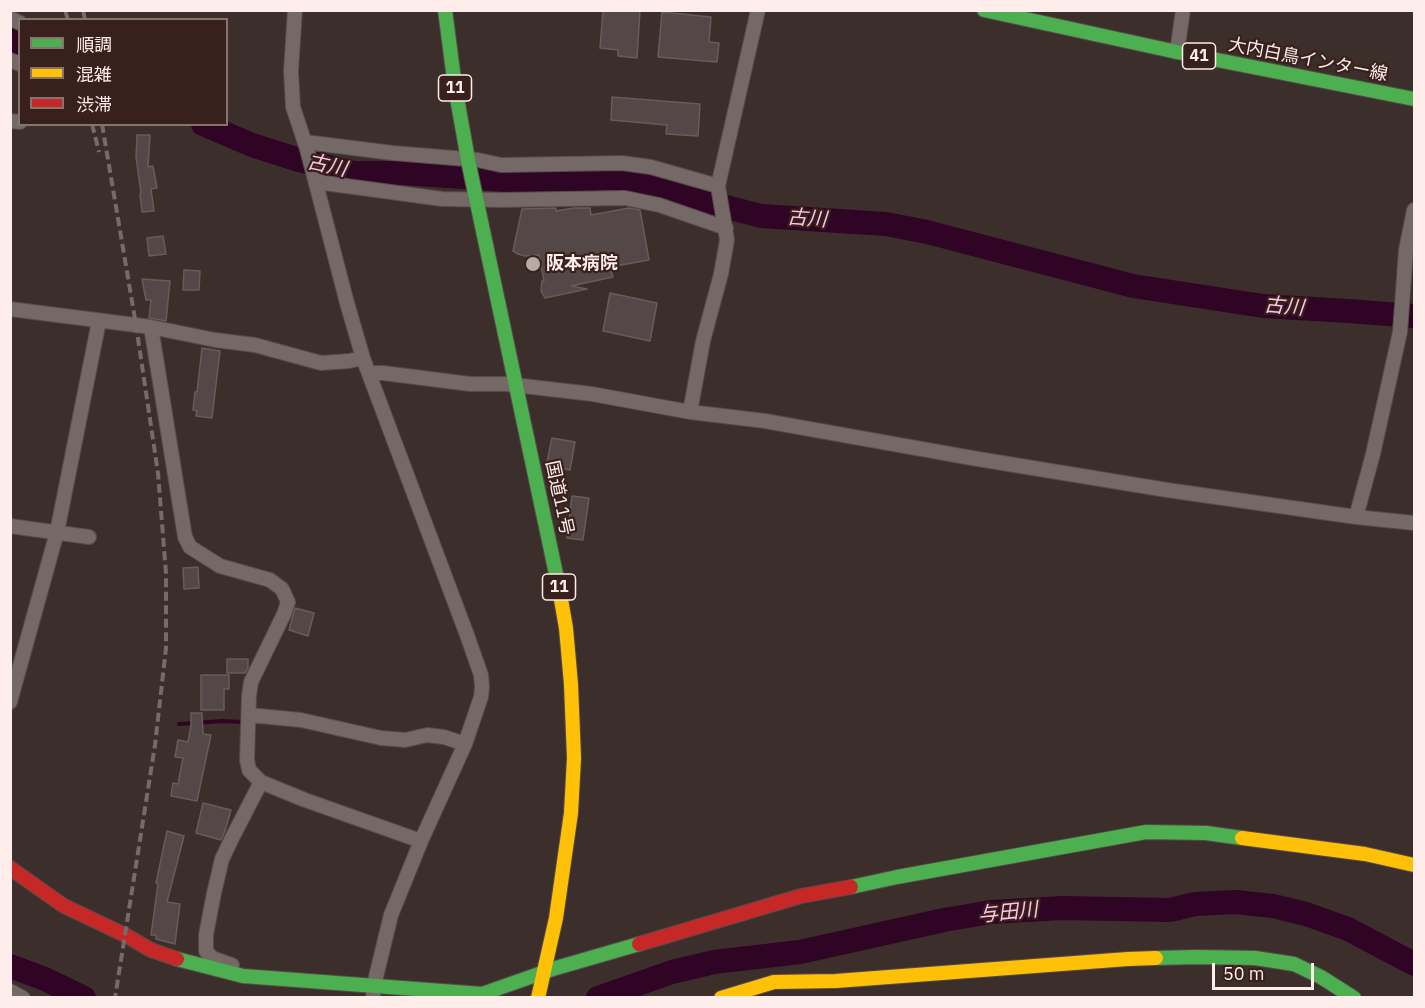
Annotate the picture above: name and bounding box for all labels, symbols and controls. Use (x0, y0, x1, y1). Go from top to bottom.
legend (18, 18, 228, 126)
text: 順調 (76, 33, 112, 56)
street label: 大内白鳥インター線 (1226, 34, 1390, 86)
road number: 41 (1182, 43, 1216, 69)
text: 混雑 (76, 63, 112, 86)
road number: 11 (438, 75, 472, 101)
text: 渋滞 (76, 93, 112, 116)
water label: 古川 (305, 150, 349, 182)
water label: 古川 (786, 206, 828, 232)
place label: 阪本病院 (546, 253, 618, 275)
marker: 阪本病院 (524, 255, 542, 273)
water label: 古川 (1263, 293, 1305, 321)
street label: 国道11号 (541, 459, 577, 537)
road number: 11 (542, 574, 576, 600)
water label: 与田川 (977, 898, 1039, 928)
scale bar (1215, 951, 1317, 989)
text: 50 m (1223, 962, 1265, 985)

